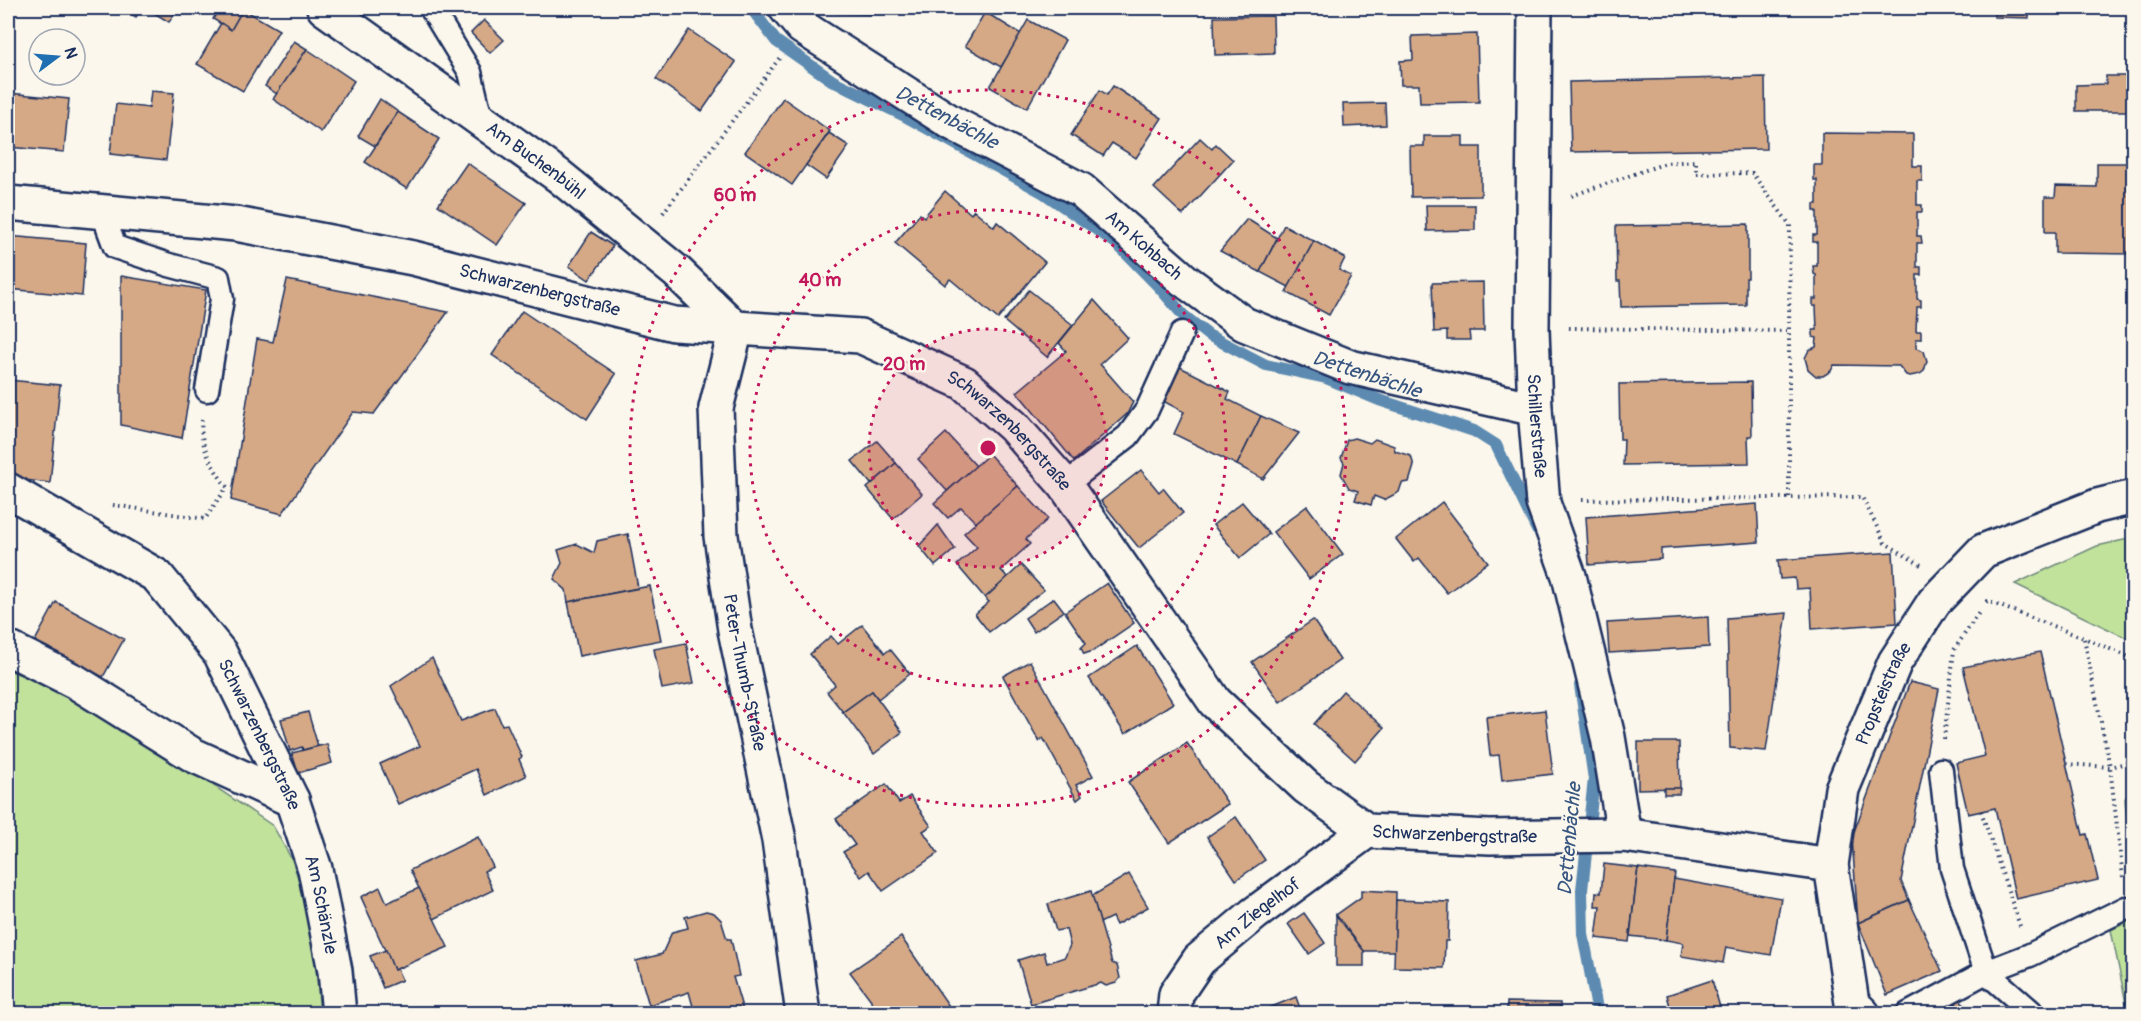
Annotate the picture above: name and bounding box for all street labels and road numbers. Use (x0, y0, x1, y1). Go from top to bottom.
street label: Am Buchenbühl (481, 117, 590, 205)
street label: Am Kohbach (1100, 206, 1187, 285)
street label: Schwarzenbergstraße (457, 259, 623, 322)
street label: Schwarzenbergstraße (943, 366, 1076, 496)
street label: Schillerstraße (1522, 373, 1552, 479)
street label: Peter-Thumb-Straße (718, 592, 771, 753)
street label: Propsteistraße (1851, 638, 1917, 748)
street label: Schwarzenbergstraße (213, 655, 305, 813)
street label: Schwarzenbergstraße (1371, 820, 1537, 849)
street label: Am Schänzle (299, 852, 342, 956)
street label: Am Ziegelhof (1210, 872, 1306, 954)

